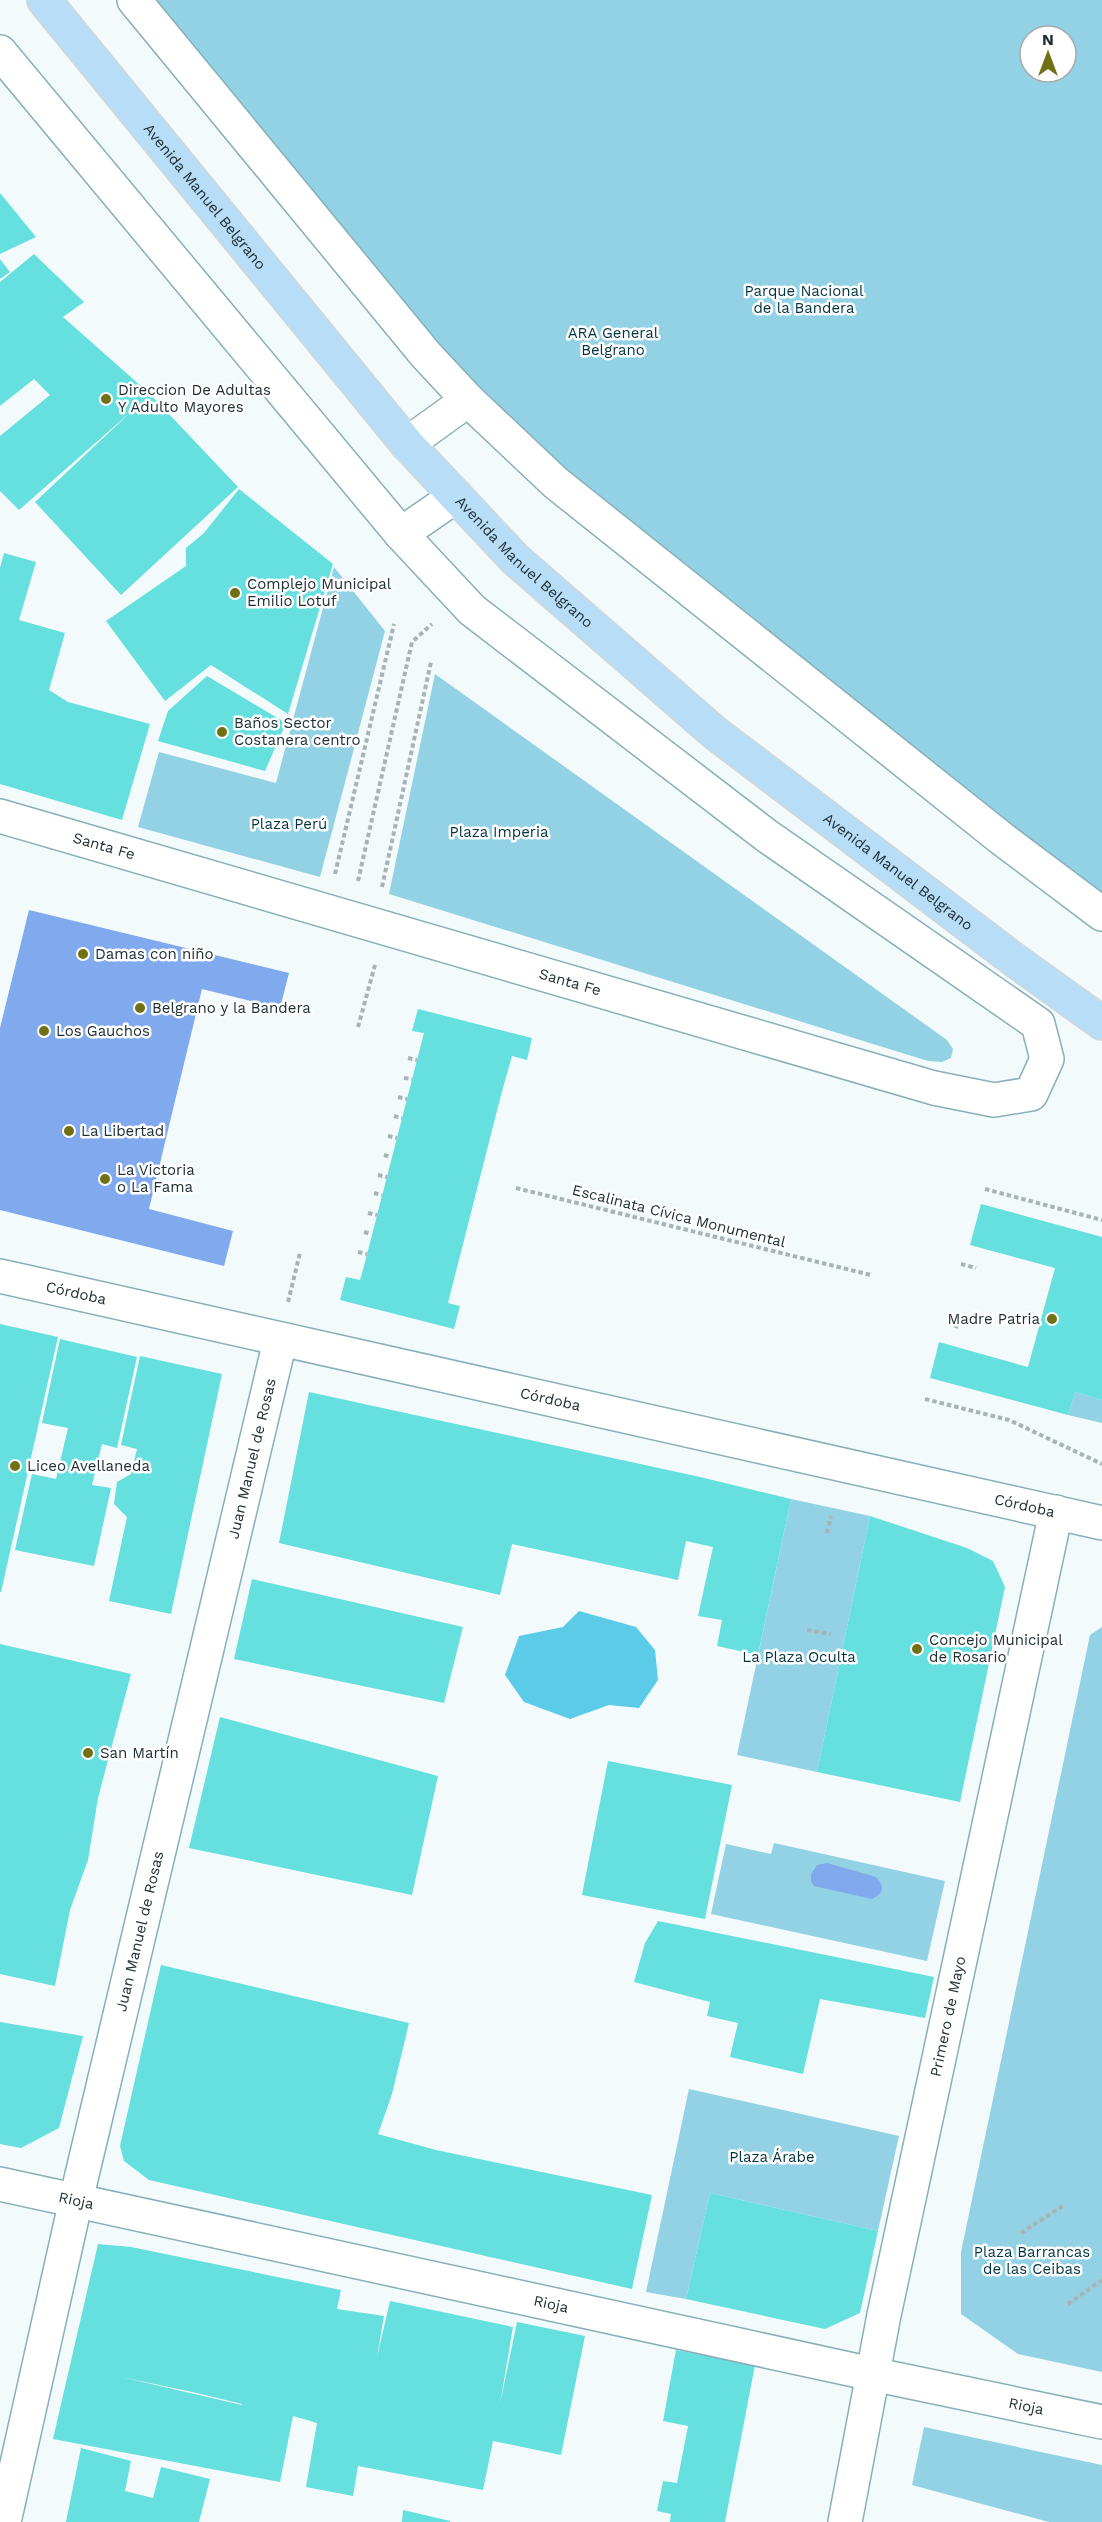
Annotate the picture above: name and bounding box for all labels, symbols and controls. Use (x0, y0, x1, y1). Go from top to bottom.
north arrow (1018, 24, 1078, 84)
text: N (1042, 30, 1054, 49)
street label: Avenida Manuel Belgrano (140, 120, 270, 273)
park label: Parque Nacional de la Bandera (744, 282, 864, 317)
park label: ARA General Belgrano (568, 324, 659, 359)
place label: Direccion De Adultas Y Adulto Mayores (118, 381, 271, 416)
marker: Direccion De Adultas Y Adulto Mayores (99, 392, 113, 406)
street label: Avenida Manuel Belgrano (452, 492, 597, 632)
place label: Complejo Municipal Emilio Lotuf (247, 575, 392, 610)
marker: Complejo Municipal Emilio Lotuf (228, 586, 242, 600)
place label: Baños Sector Costanera centro (234, 714, 360, 749)
marker: Baños Sector Costanera centro (215, 725, 229, 739)
street label: Avenida Manuel Belgrano (820, 809, 976, 934)
park label: Plaza Perú (251, 815, 327, 833)
park label: Plaza Imperia (450, 823, 549, 841)
street label: Santa Fe (71, 829, 137, 863)
place label: Damas con niño (95, 945, 213, 963)
marker: Damas con niño (76, 947, 90, 961)
street label: Santa Fe (537, 965, 603, 999)
place label: Belgrano y la Bandera (152, 999, 311, 1017)
marker: Belgrano y la Bandera (133, 1001, 147, 1015)
place label: Los Gauchos (56, 1022, 150, 1040)
marker: Los Gauchos (37, 1024, 51, 1038)
place label: La Libertad (81, 1122, 164, 1140)
marker: La Libertad (62, 1124, 76, 1138)
place label: La Victoria o La Fama (117, 1161, 195, 1196)
marker: La Victoria o La Fama (98, 1172, 112, 1186)
street label: Escalinata Cívica Monumental (570, 1181, 788, 1251)
street label: Córdoba (44, 1278, 109, 1309)
place label: Madre Patria (948, 1310, 1041, 1328)
marker: Madre Patria (1045, 1312, 1059, 1326)
street label: Juan Manuel de Rosas (224, 1376, 280, 1541)
street label: Córdoba (518, 1384, 583, 1415)
place label: Liceo Avellaneda (27, 1457, 150, 1475)
marker: Liceo Avellaneda (8, 1459, 22, 1473)
street label: Córdoba (993, 1490, 1057, 1521)
place label: Concejo Municipal de Rosario (929, 1631, 1063, 1666)
marker: Concejo Municipal de Rosario (910, 1642, 924, 1656)
park label: La Plaza Oculta (742, 1648, 856, 1666)
place label: San Martín (100, 1744, 179, 1762)
marker: San Martín (81, 1746, 95, 1760)
street label: Juan Manuel de Rosas (112, 1849, 168, 2014)
street label: Primero de Mayo (926, 1954, 970, 2078)
park label: Plaza Árabe (729, 2148, 815, 2166)
street label: Rioja (57, 2188, 96, 2213)
park label: Plaza Barrancas de las Ceibas (974, 2243, 1090, 2278)
street label: Rioja (532, 2292, 571, 2317)
street label: Rioja (1007, 2394, 1046, 2419)

